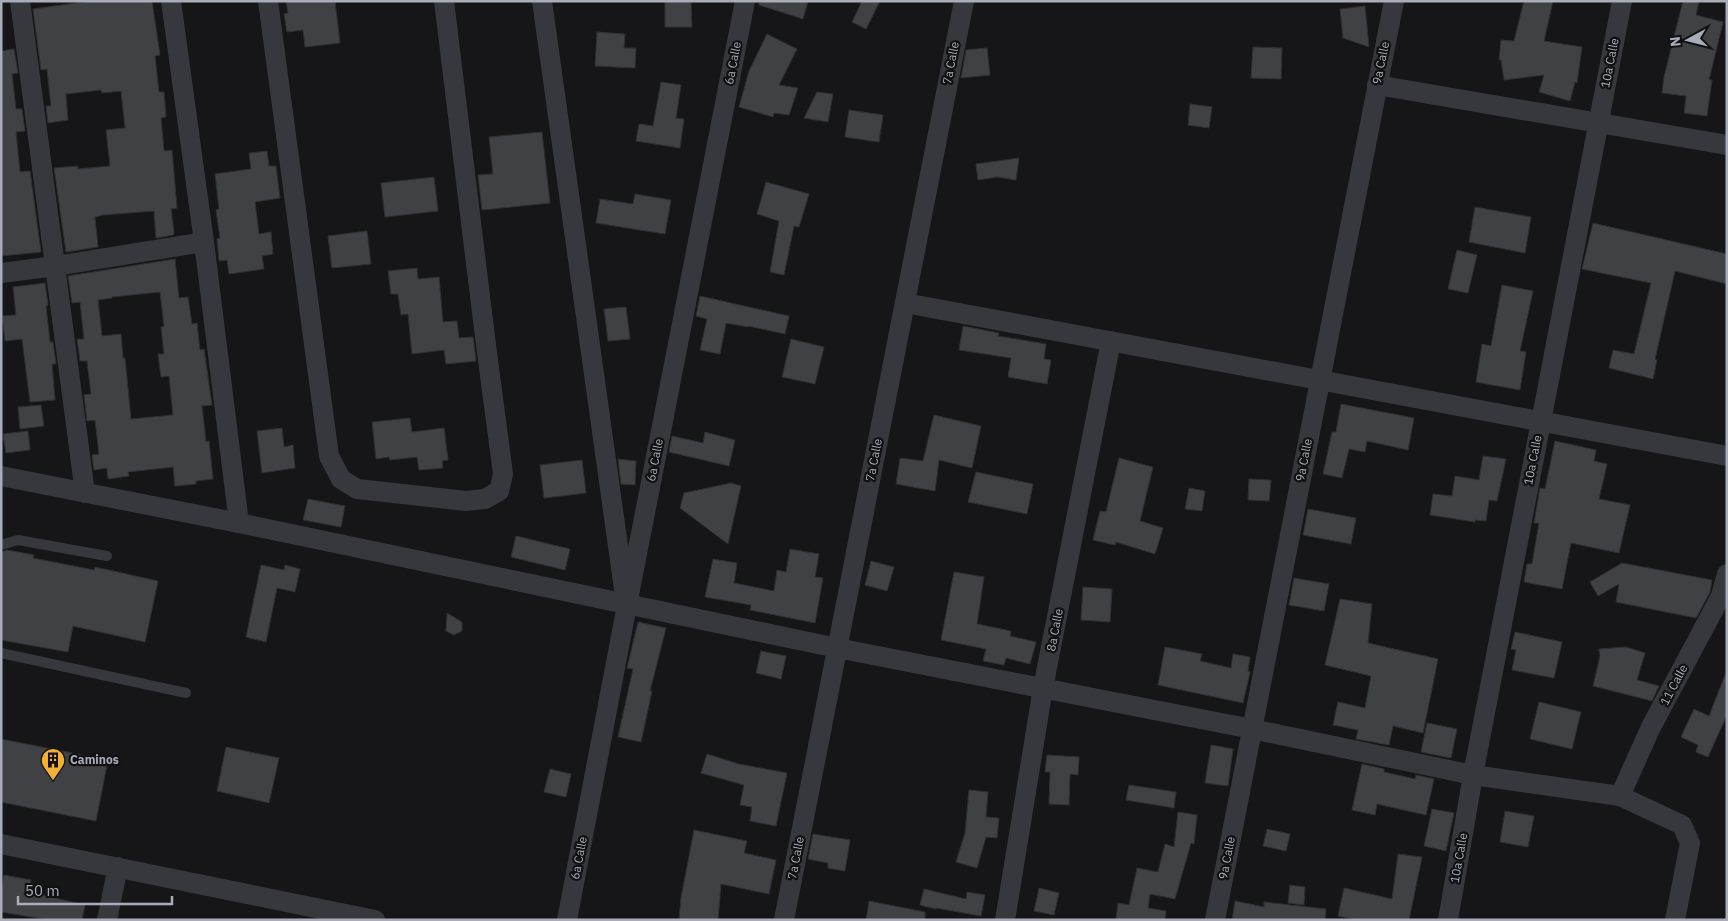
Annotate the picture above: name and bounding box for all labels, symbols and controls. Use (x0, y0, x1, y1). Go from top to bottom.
north arrow (1663, 15, 1713, 65)
text: N (1666, 35, 1685, 48)
street label: 10a Calle (1597, 36, 1622, 89)
street label: 6a Calle (721, 40, 744, 86)
street label: 7a Calle (939, 40, 962, 86)
street label: 9a Calle (1369, 40, 1392, 86)
street label: 10a Calle (1520, 433, 1545, 486)
street label: 6a Calle (643, 437, 666, 483)
street label: 7a Calle (862, 437, 885, 483)
street label: 9a Calle (1292, 437, 1315, 483)
street label: 8a Calle (1043, 607, 1066, 653)
street label: 11 Calle (1657, 661, 1691, 708)
building icon: Caminos (40, 747, 66, 781)
place label: Caminos (70, 752, 119, 767)
street label: 10a Calle (1447, 831, 1470, 884)
street label: 6a Calle (567, 835, 590, 881)
street label: 7a Calle (784, 835, 807, 881)
street label: 9a Calle (1215, 835, 1238, 881)
scale bar (18, 874, 171, 906)
text: 50 m (25, 881, 60, 900)

